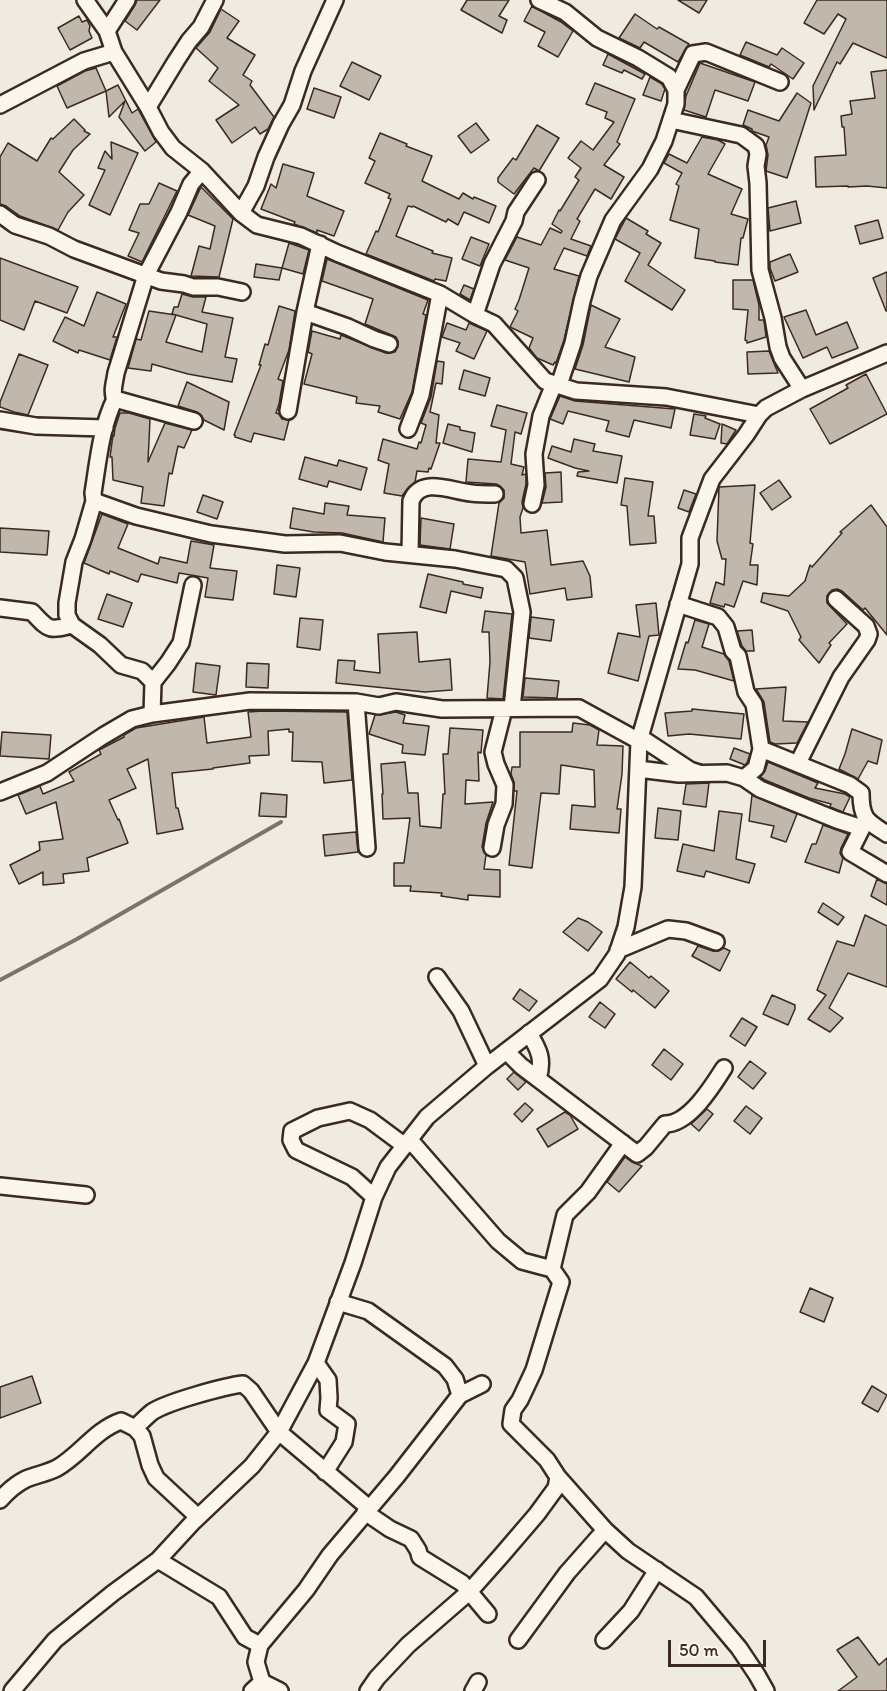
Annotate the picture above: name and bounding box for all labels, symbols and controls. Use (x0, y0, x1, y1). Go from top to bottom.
scale bar (671, 1628, 768, 1666)
text: 50 m (679, 1639, 719, 1661)

